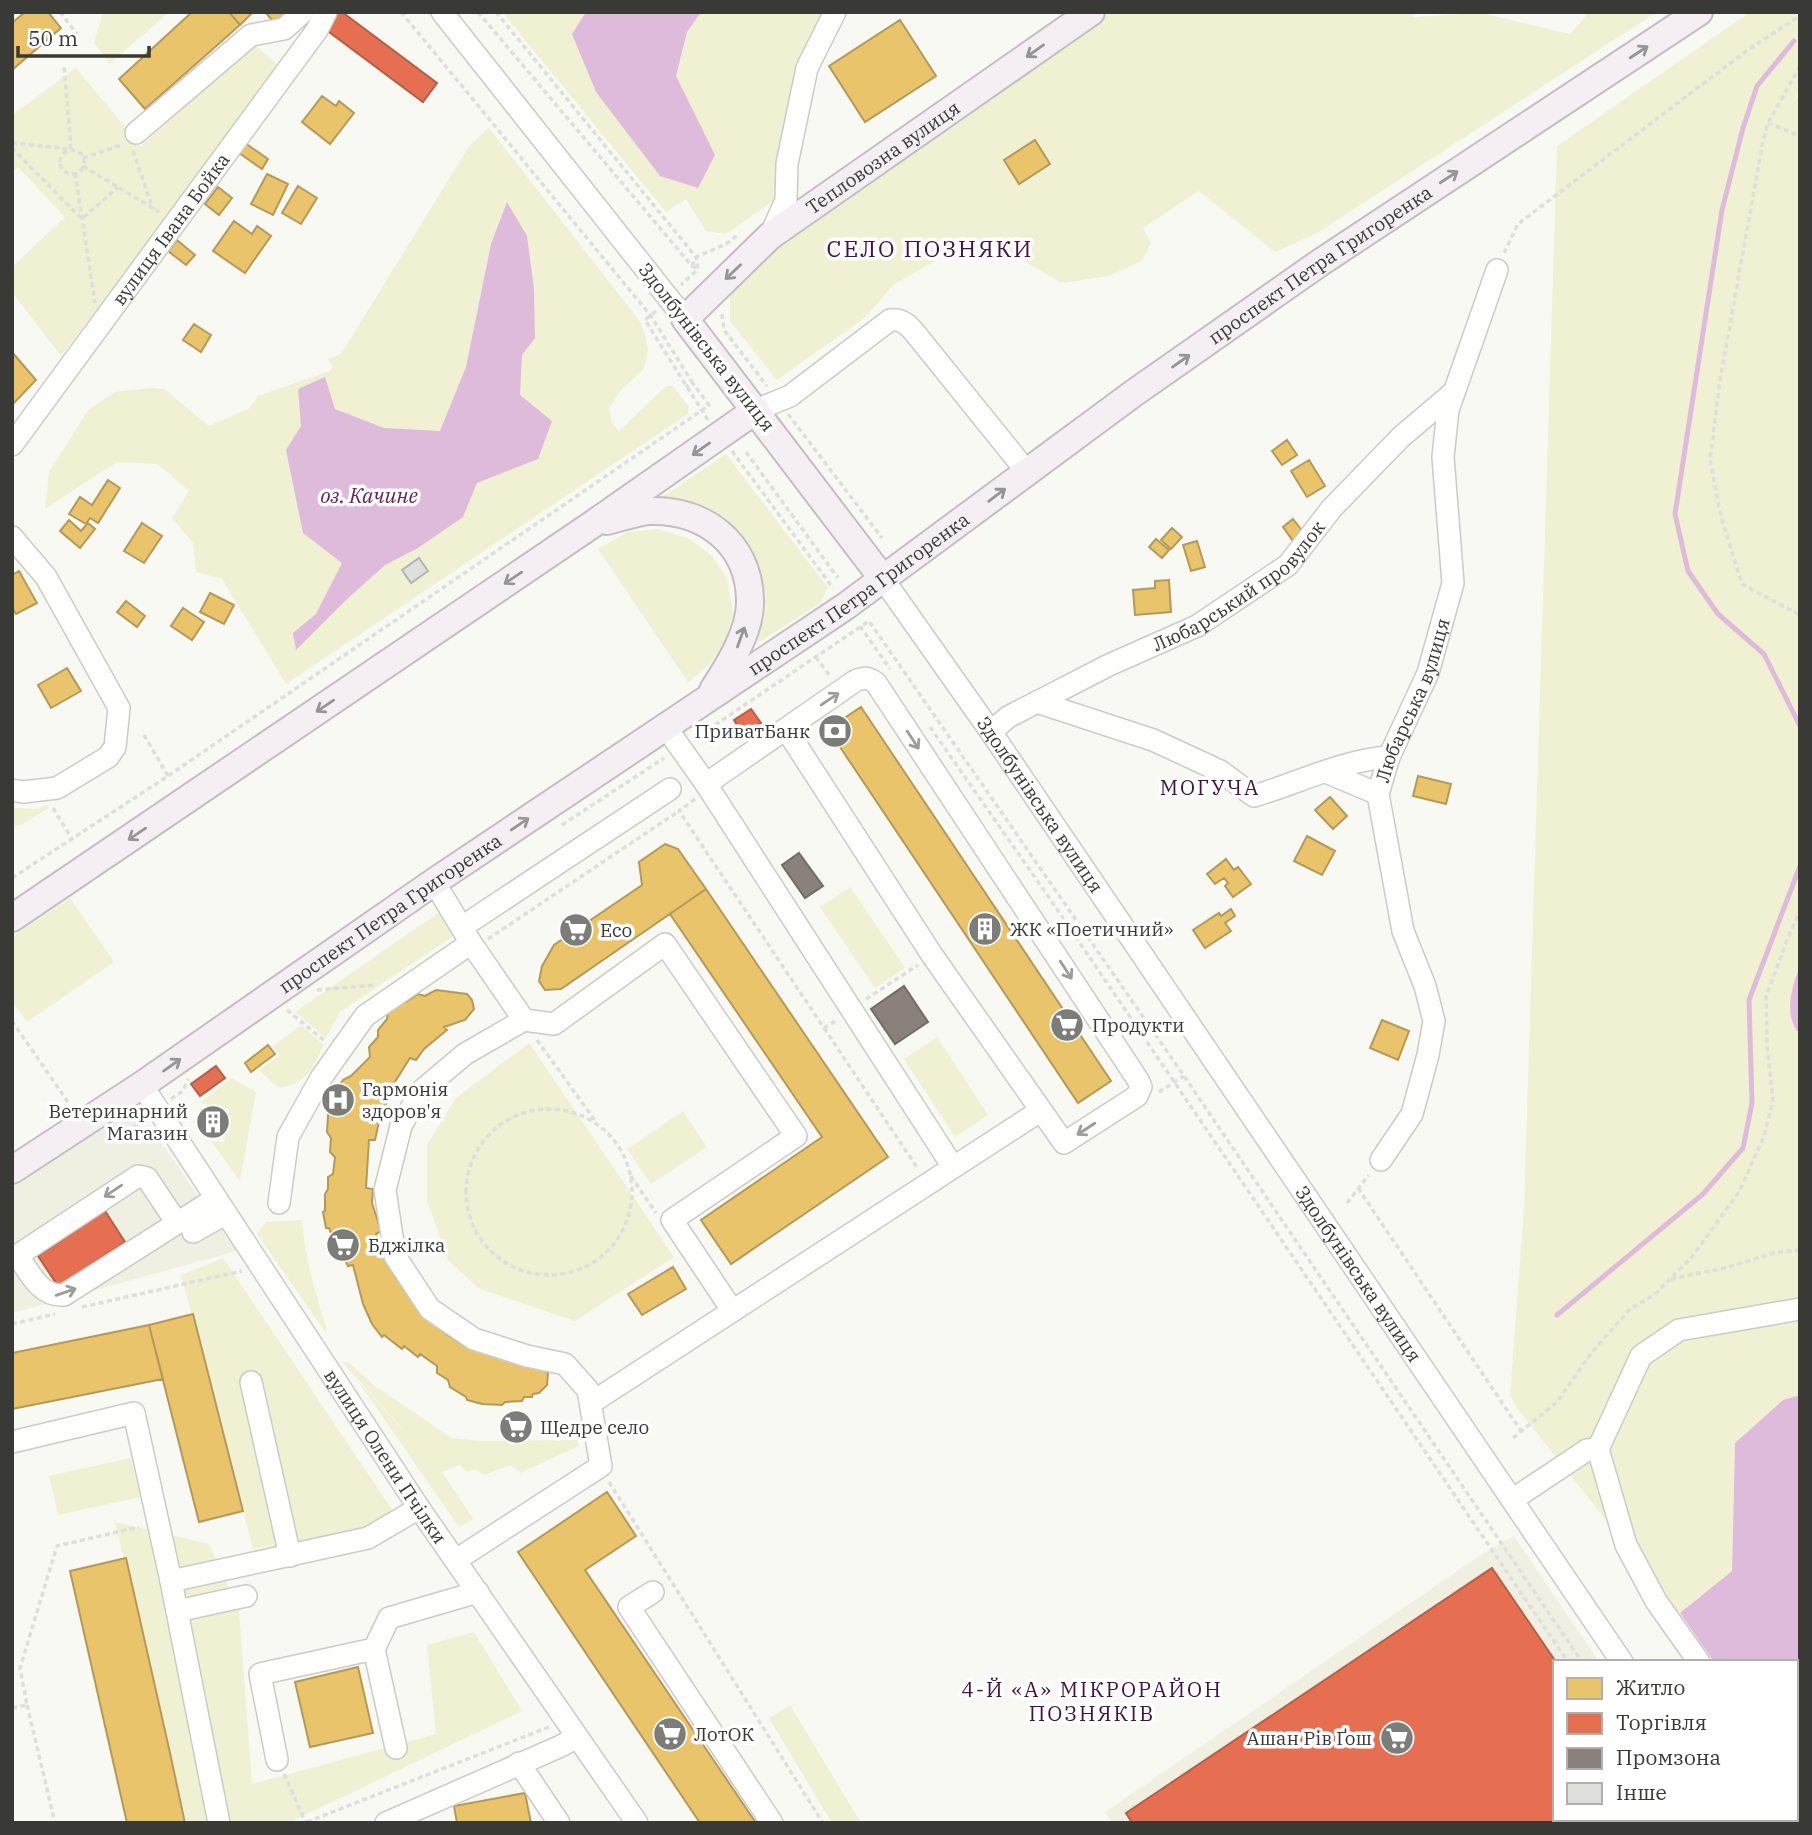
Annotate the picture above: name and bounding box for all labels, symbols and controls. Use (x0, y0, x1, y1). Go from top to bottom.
scale bar (18, 14, 149, 58)
text: 50 m (28, 24, 78, 52)
one-way arrow (1026, 44, 1045, 58)
one-way arrow (1629, 44, 1648, 59)
street label: Тепловозна вулиця (801, 95, 964, 219)
street label: вулиця Івана Бойка (107, 148, 235, 310)
one-way arrow (1439, 170, 1459, 184)
street label: проспект Петра Григоренка (1203, 180, 1436, 349)
district label: СЕЛО ПОЗНЯКИ (827, 233, 1033, 263)
street label: Здолбунівська вулиця (634, 258, 780, 436)
one-way arrow (725, 263, 742, 280)
one-way arrow (1171, 353, 1190, 368)
one-way arrow (692, 442, 711, 456)
water label: оз. Качине (320, 481, 418, 509)
one-way arrow (987, 487, 1006, 502)
street label: проспект Петра Григоренка (743, 507, 974, 680)
street label: Любарський провулок (1149, 516, 1330, 656)
one-way arrow (504, 571, 523, 585)
street label: Любарська вулиця (1370, 615, 1455, 785)
one-way arrow (736, 627, 748, 649)
one-way arrow (820, 692, 839, 706)
one-way arrow (316, 699, 335, 713)
bank icon: ПриватБанк (816, 712, 854, 750)
street label: Здолбунівська вулиця (972, 712, 1109, 897)
place label: ПриватБанк (694, 719, 810, 743)
one-way arrow (906, 730, 921, 749)
district label: МОГУЧА (1160, 773, 1260, 801)
one-way arrow (510, 817, 529, 831)
one-way arrow (128, 827, 147, 841)
street label: проспект Петра Григоренка (274, 828, 506, 998)
building icon: ЖК «Поетичний» (966, 910, 1004, 948)
supermarket icon: Eco (557, 911, 595, 949)
place label: ЖК «Поетичний» (1010, 917, 1173, 941)
place label: Eco (600, 918, 632, 942)
one-way arrow (1059, 960, 1073, 980)
supermarket icon: Продукти (1048, 1006, 1086, 1044)
place label: Продукти (1092, 1013, 1185, 1037)
one-way arrow (161, 1058, 181, 1072)
place label: Гармонія здоров'я (362, 1077, 448, 1123)
hospital icon: Гармонія здоров'я (319, 1081, 357, 1119)
place label: Ветеринарний Магазин (49, 1099, 188, 1145)
building icon: Ветеринарний Магазин (194, 1103, 232, 1141)
one-way arrow (1076, 1122, 1096, 1136)
street label: Здолбунівська вулиця (1290, 1181, 1427, 1367)
one-way arrow (104, 1184, 124, 1198)
supermarket icon: Бджілка (324, 1226, 362, 1264)
place label: Бджілка (368, 1233, 445, 1257)
one-way arrow (55, 1285, 77, 1297)
street label: вулиця Олени Пчілки (319, 1364, 452, 1548)
supermarket icon: Щедре село (497, 1408, 535, 1446)
place label: Щедре село (540, 1415, 649, 1439)
legend (1553, 1660, 1798, 1821)
text: Житло (1616, 1673, 1685, 1701)
district label: 4-Й «А» МІКРОРАЙОН ПОЗНЯКІВ (961, 1675, 1223, 1727)
text: Торгівля (1616, 1708, 1707, 1736)
supermarket icon: ЛотОК (651, 1715, 689, 1753)
supermarket icon: Ашан Рів Ґош (1378, 1719, 1416, 1757)
place label: ЛотОК (694, 1722, 754, 1746)
place label: Ашан Рів Ґош (1247, 1726, 1372, 1750)
text: Промзона (1616, 1743, 1721, 1771)
text: Інше (1616, 1778, 1667, 1806)

